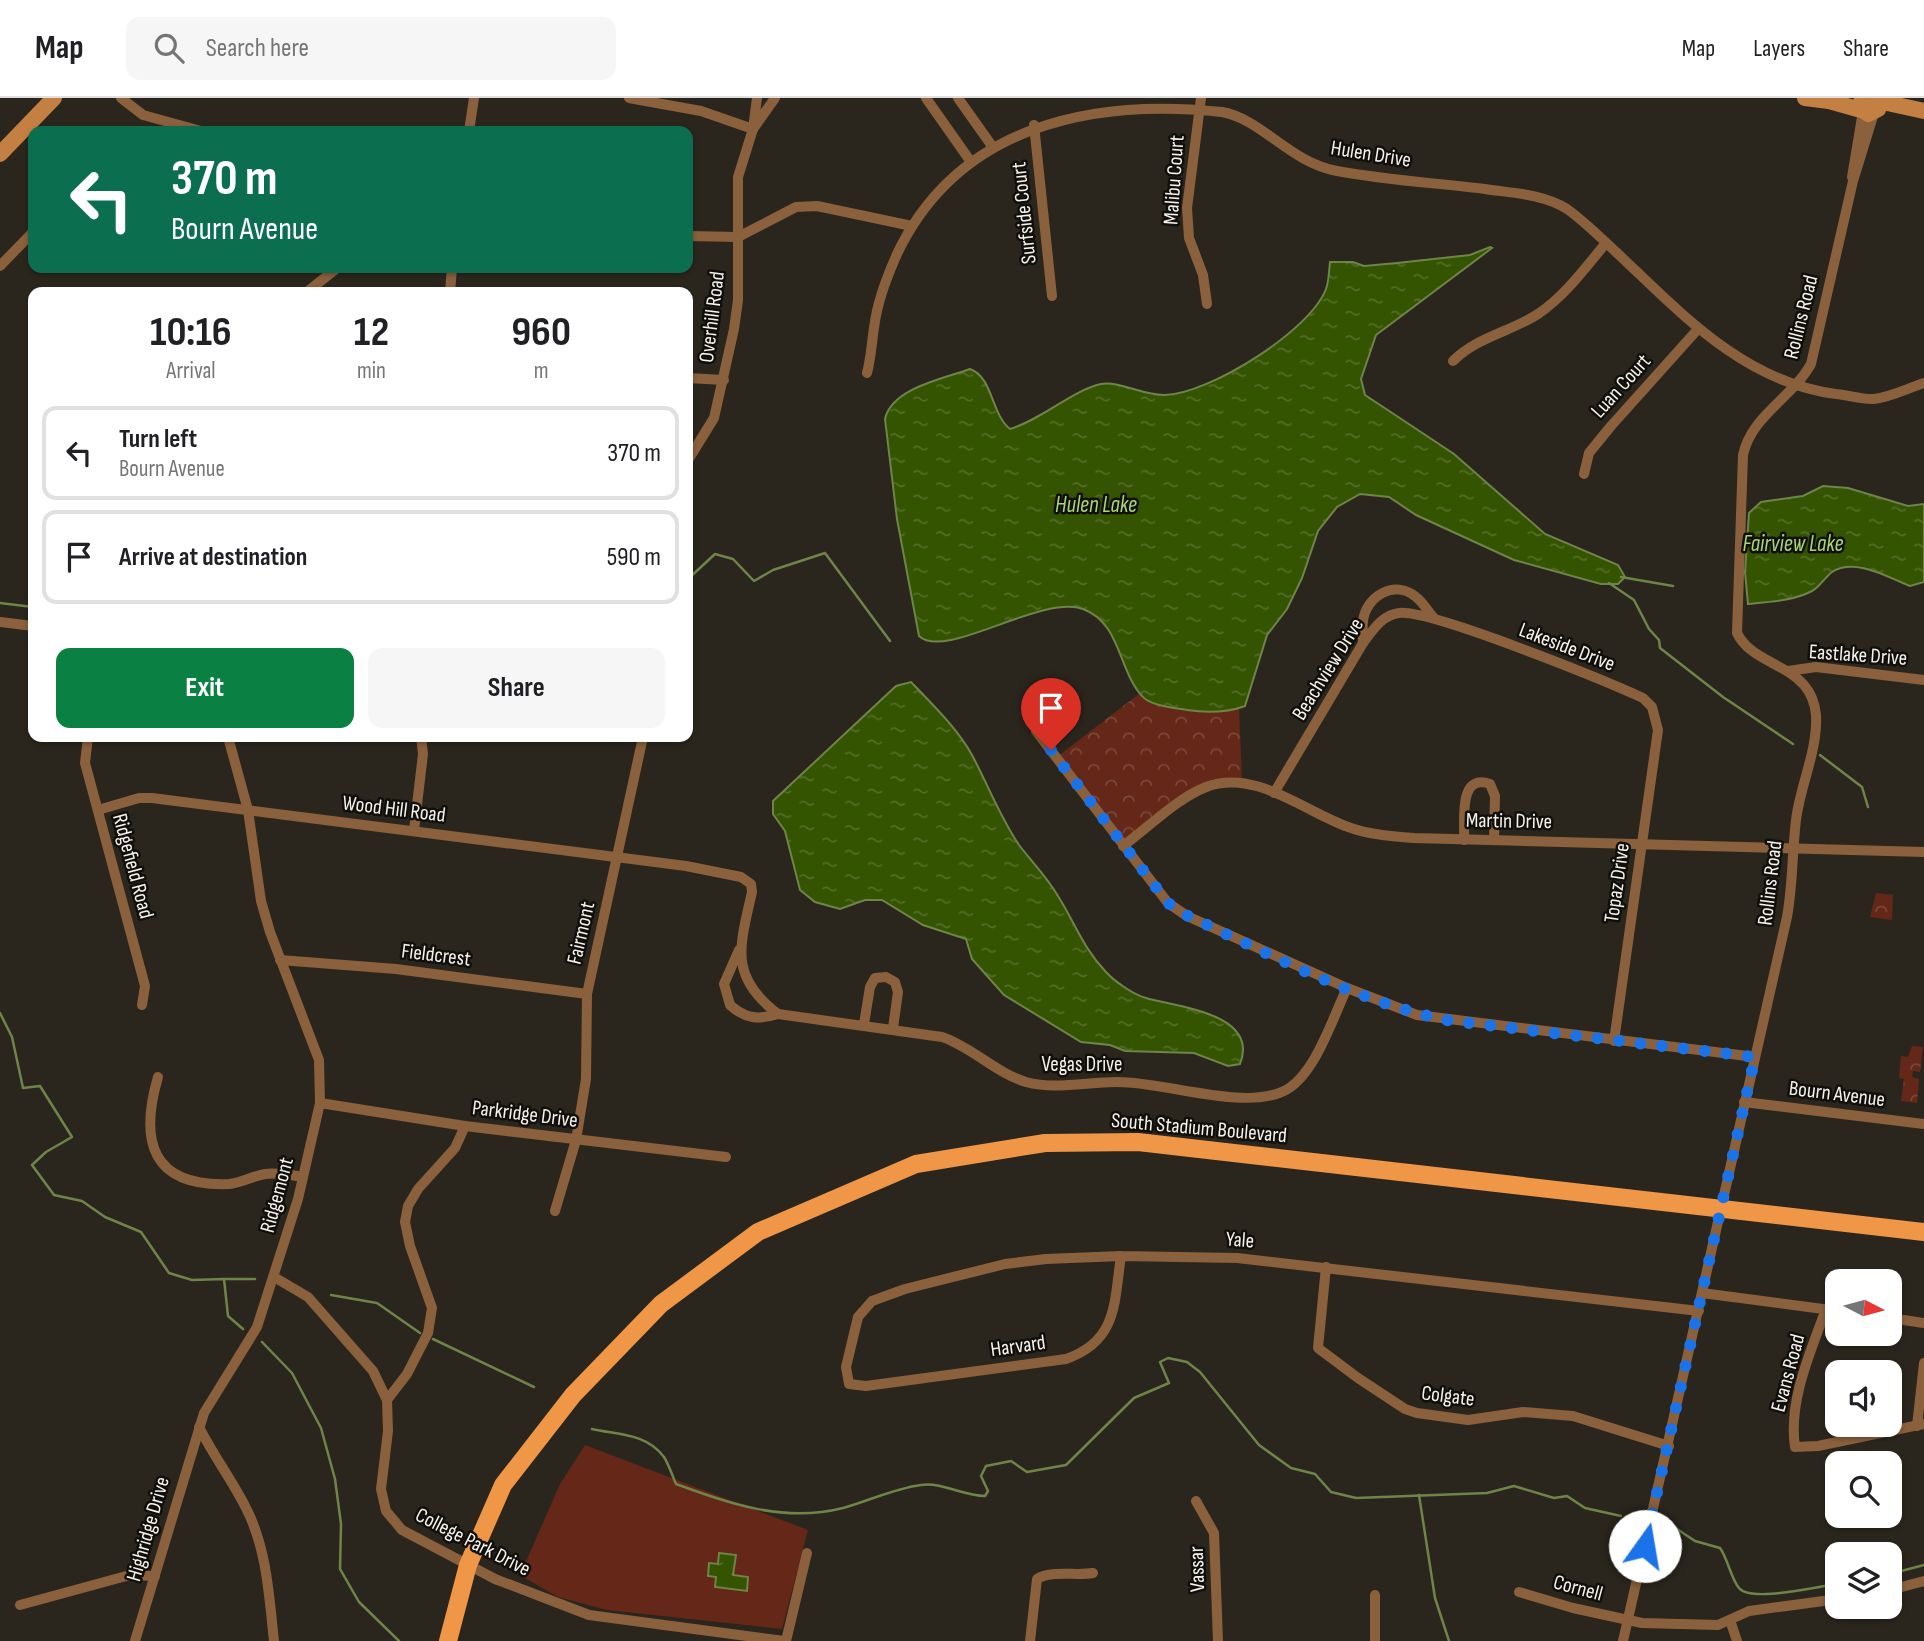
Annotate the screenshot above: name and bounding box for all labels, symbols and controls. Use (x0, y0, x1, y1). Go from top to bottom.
search box (126, 17, 616, 80)
text: Map (35, 28, 84, 68)
icon: search (150, 29, 188, 67)
text: Search here (206, 33, 309, 64)
text: Map (1682, 34, 1715, 63)
text: Layers (1753, 34, 1805, 63)
text: Share (1843, 34, 1889, 63)
street label: Malibu Court (1158, 134, 1190, 226)
street label: Hulen Drive (1329, 135, 1413, 173)
text: 370 m (171, 150, 278, 209)
icon: left (56, 154, 147, 245)
street label: Surfside Court (1006, 161, 1042, 265)
text: Bourn Avenue (171, 210, 318, 249)
street label: Overhill Road (694, 270, 730, 364)
street label: Rollins Road (1779, 273, 1823, 361)
text: 10:16 (150, 307, 232, 358)
text: 12 (354, 307, 389, 358)
text: 960 (511, 307, 571, 358)
street label: Luan Court (1586, 349, 1656, 423)
text: Arrival (166, 357, 216, 385)
text: min (357, 357, 386, 385)
text: m (534, 357, 548, 385)
text: Turn left (119, 424, 197, 455)
icon: left (60, 434, 98, 472)
text: 370 m (607, 438, 661, 469)
text: Bourn Avenue (119, 455, 225, 483)
water label: Hulen Lake (1055, 491, 1137, 519)
water label: Fairview Lake (1743, 530, 1844, 558)
icon: arrive (60, 538, 98, 576)
text: Arrive at destination (119, 542, 307, 573)
text: 590 m (607, 542, 661, 573)
street label: Beachview Drive (1287, 613, 1369, 725)
street label: Lakeside Drive (1516, 617, 1618, 677)
street label: Eastlake Drive (1808, 639, 1908, 671)
button: Exit (56, 648, 354, 728)
button: Share (368, 648, 665, 728)
pin (1021, 678, 1081, 750)
icon: arrive (1032, 689, 1070, 727)
street label: Wood Hill Road (341, 790, 447, 828)
street label: Martin Drive (1466, 808, 1552, 834)
street label: Ridgefield Road (107, 811, 159, 921)
street label: Rollins Road (1752, 839, 1788, 927)
street label: Topaz Drive (1599, 842, 1635, 924)
street label: Fairmont (562, 899, 600, 967)
street label: Fieldcrest (400, 938, 472, 972)
street label: Vegas Drive (1042, 1052, 1122, 1077)
street label: Bourn Avenue (1788, 1076, 1886, 1112)
street label: Parkridge Drive (471, 1095, 579, 1133)
street label: South Stadium Boulevard (1110, 1108, 1288, 1148)
street label: Ridgemont (255, 1155, 299, 1235)
street label: Yale (1225, 1227, 1255, 1253)
north arrow (1825, 1269, 1902, 1346)
map controls (1825, 1269, 1902, 1619)
street label: Harvard (989, 1330, 1047, 1362)
street label: Evans Road (1766, 1331, 1810, 1415)
button: sound (1825, 1360, 1902, 1437)
street label: Colgate (1420, 1380, 1476, 1412)
button: search (1825, 1451, 1902, 1528)
street label: Highridge Drive (121, 1474, 175, 1584)
street label: College Park Drive (411, 1502, 535, 1582)
position arrow (1608, 1509, 1682, 1583)
button: layers (1825, 1542, 1902, 1619)
street label: Vassar (1184, 1546, 1210, 1592)
street label: Cornell (1551, 1569, 1605, 1607)

